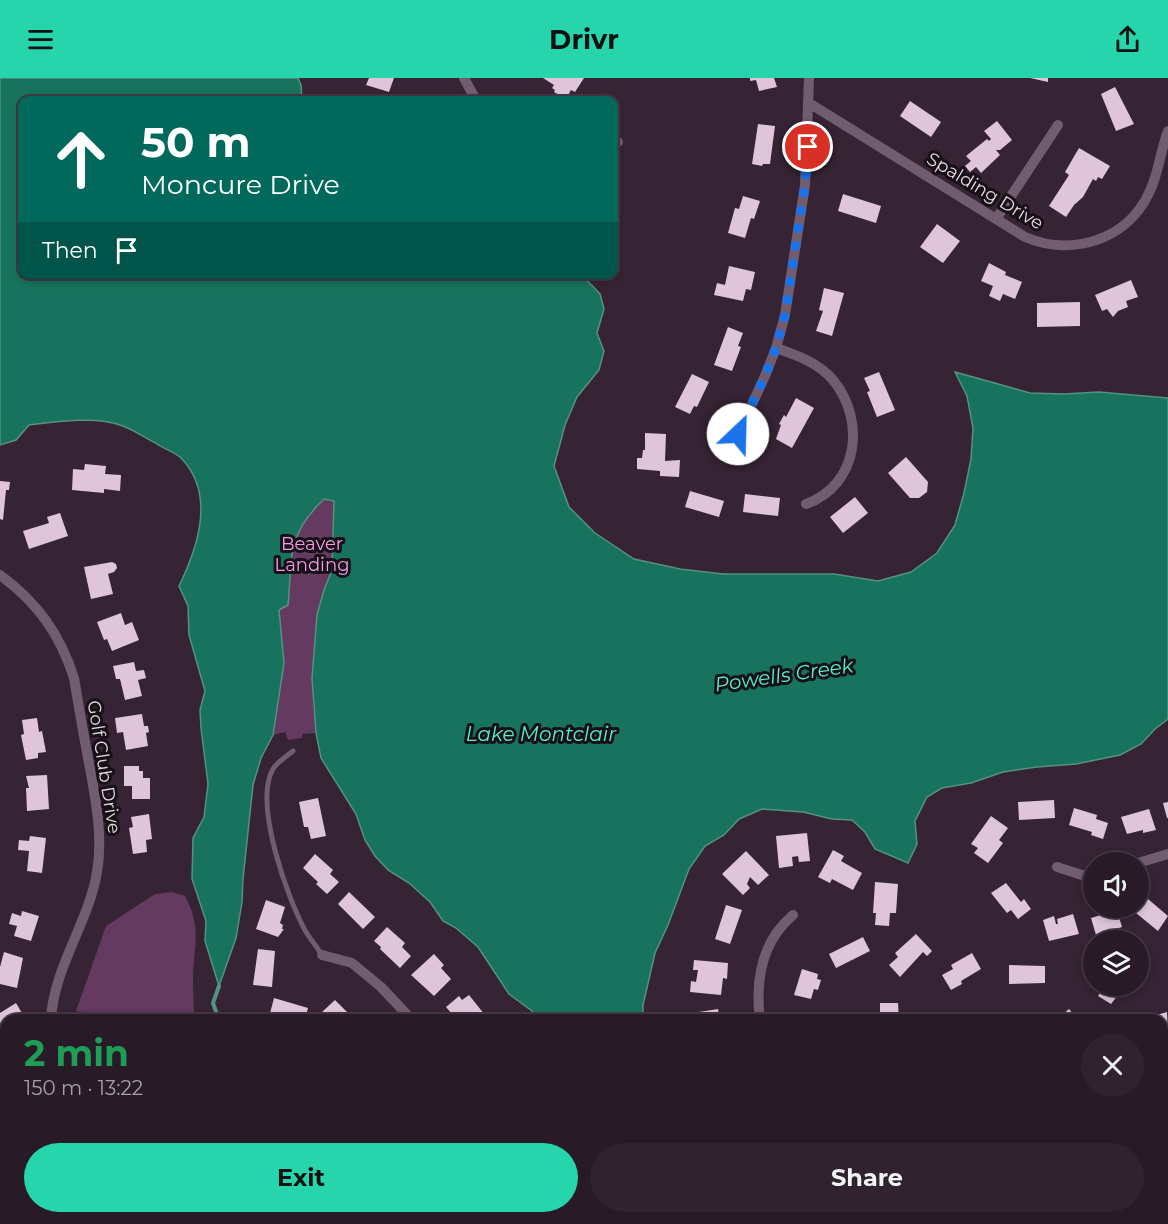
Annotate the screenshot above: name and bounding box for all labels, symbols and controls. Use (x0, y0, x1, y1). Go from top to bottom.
icon: menu (24, 23, 57, 56)
text: Drivr (549, 23, 619, 56)
icon: share (1111, 23, 1144, 56)
text: 50 m (141, 116, 250, 168)
icon: ahead (42, 120, 120, 198)
pin (782, 121, 833, 172)
icon: arrive (791, 130, 824, 163)
street label: Spalding Drive (923, 148, 1047, 235)
text: Moncure Drive (141, 168, 340, 201)
icon: arrive (110, 234, 143, 267)
text: Then (42, 237, 98, 264)
position arrow (706, 402, 770, 466)
park label: Beaver Landing (275, 533, 349, 576)
water label: Powells Creek (713, 653, 856, 697)
street label: Golf Club Drive (83, 699, 125, 835)
water label: Lake Montclair (466, 722, 617, 746)
map controls (1083, 852, 1149, 996)
button: sound (1083, 852, 1149, 918)
button: layers (1083, 930, 1149, 996)
text: 2 min (24, 1031, 129, 1075)
button: close (1081, 1034, 1144, 1097)
text: 150 m · 13:22 (24, 1076, 143, 1100)
button: Exit (24, 1143, 578, 1212)
button: Share (590, 1143, 1144, 1212)

